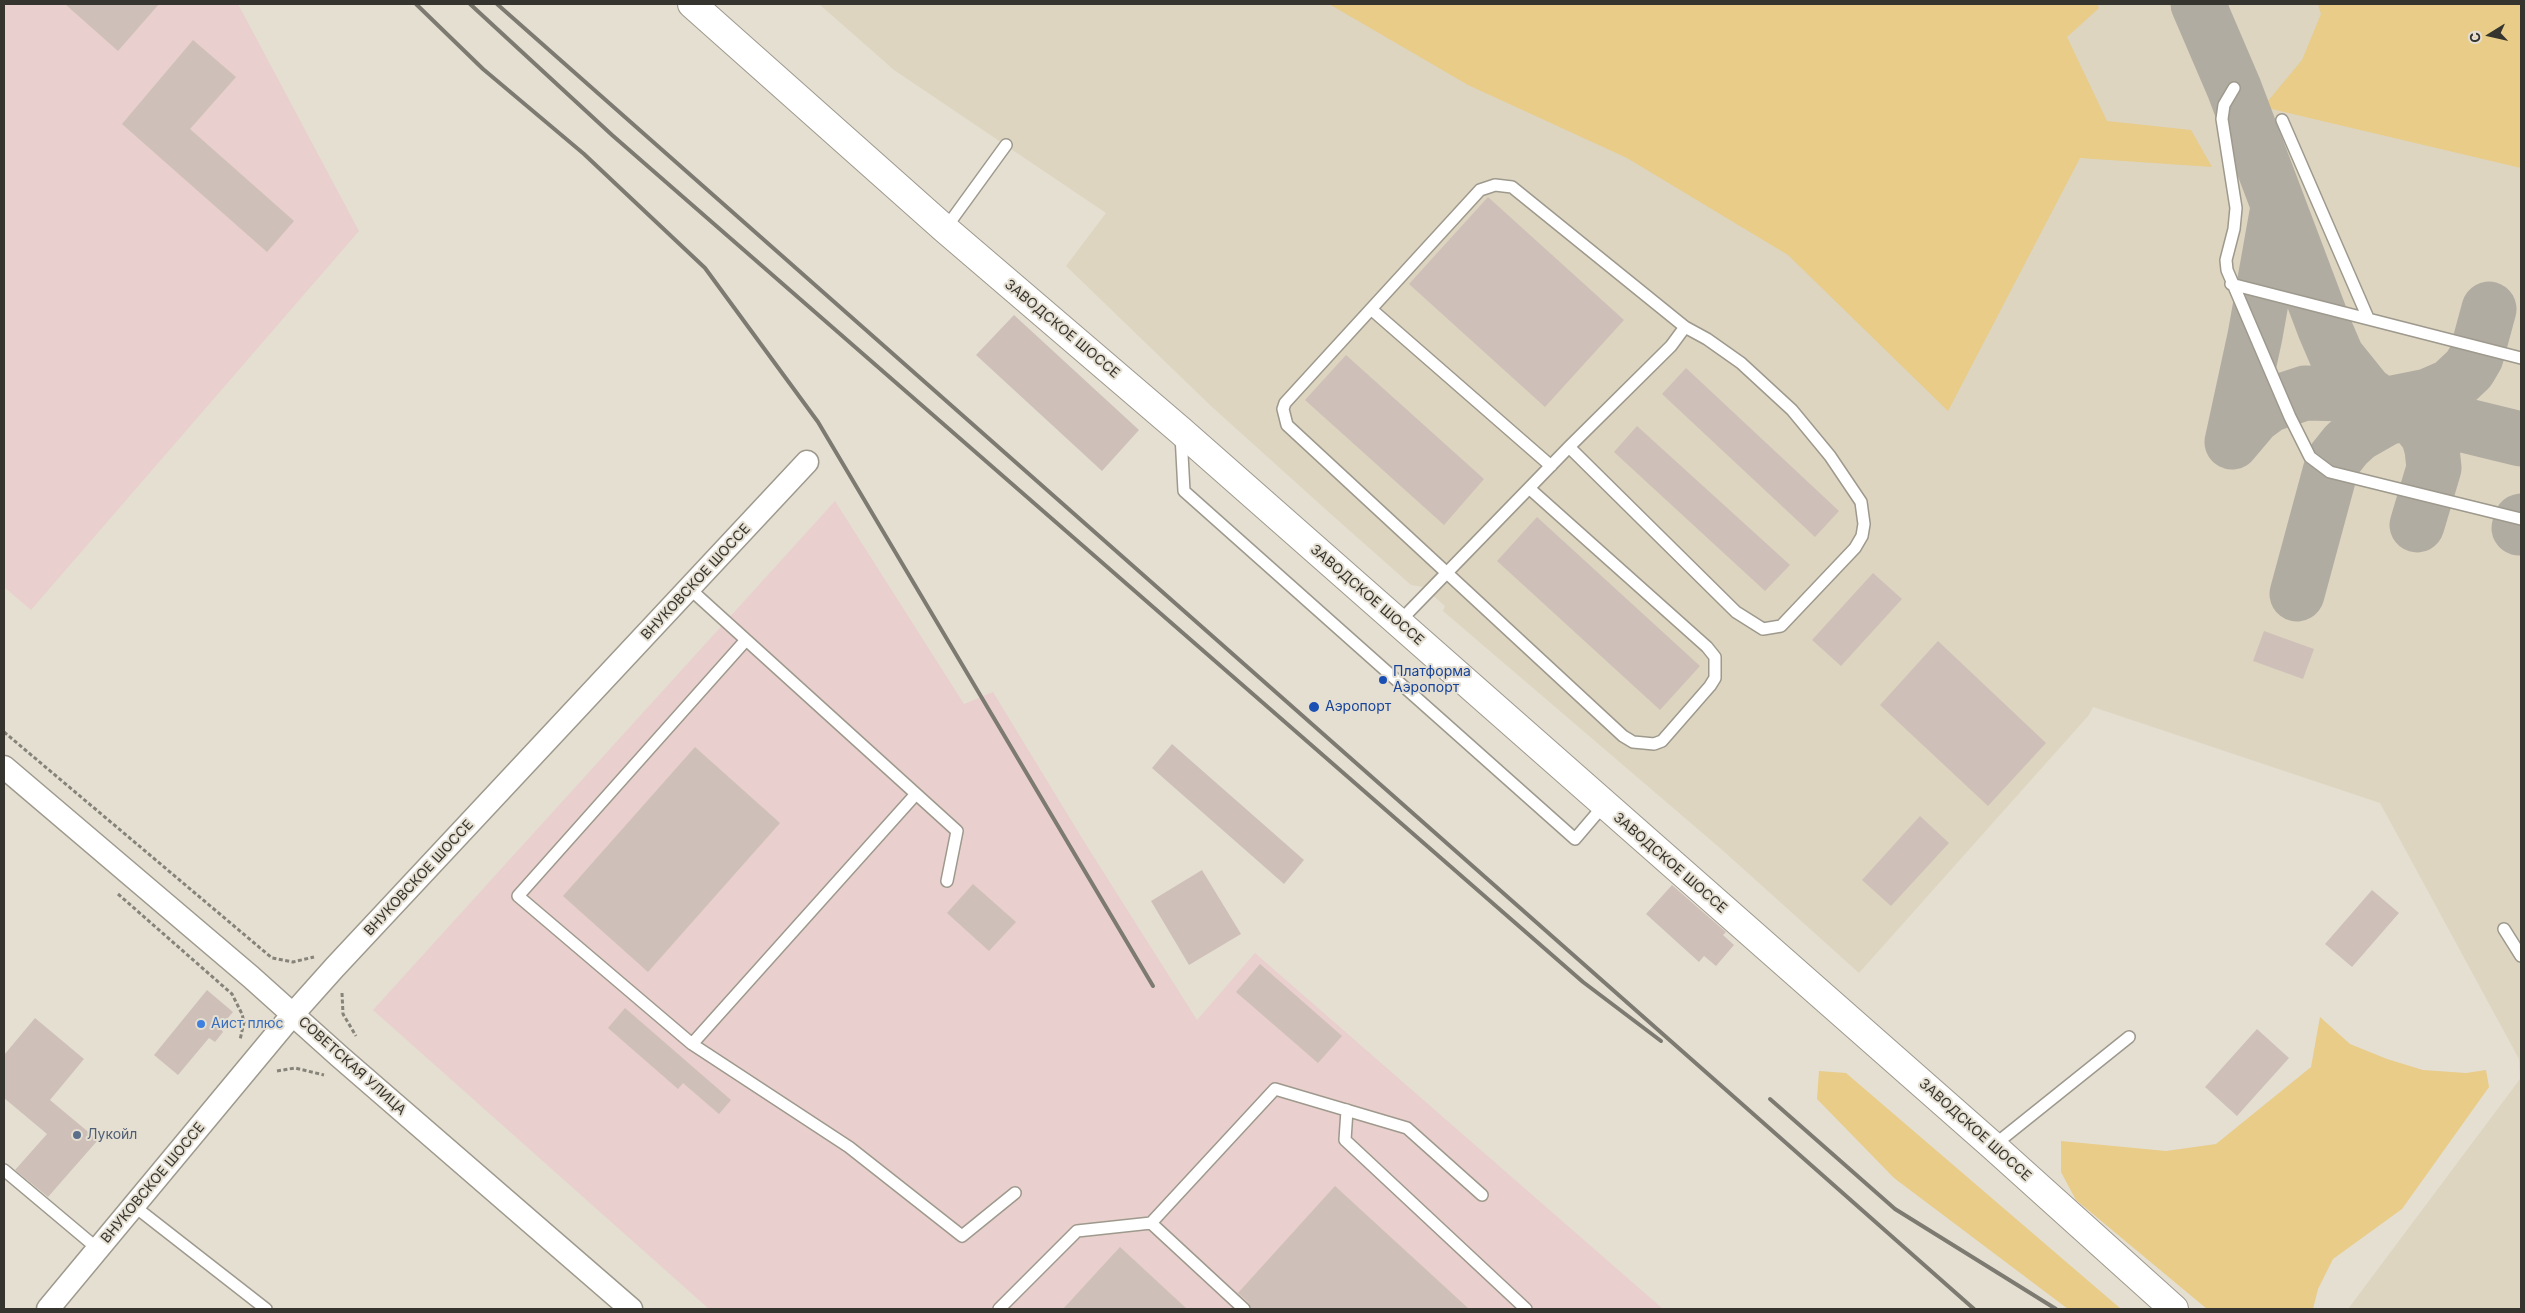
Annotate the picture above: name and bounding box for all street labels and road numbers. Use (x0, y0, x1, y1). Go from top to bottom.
street label: ЗАВОДСКОЕ ШОССЕ (1001, 276, 1123, 382)
street label: ВНУКОВСКОЕ ШОССЕ (638, 521, 754, 643)
street label: ЗАВОДСКОЕ ШОССЕ (1307, 541, 1427, 649)
street label: ЗАВОДСКОЕ ШОССЕ (1610, 809, 1730, 917)
street label: ВНУКОВСКОЕ ШОССЕ (361, 817, 477, 939)
street label: СОВЕТСКАЯ УЛИЦА (295, 1013, 409, 1119)
street label: ЗАВОДСКОЕ ШОССЕ (1916, 1075, 2034, 1185)
street label: ВНУКОВСКОЕ ШОССЕ (98, 1119, 208, 1247)

